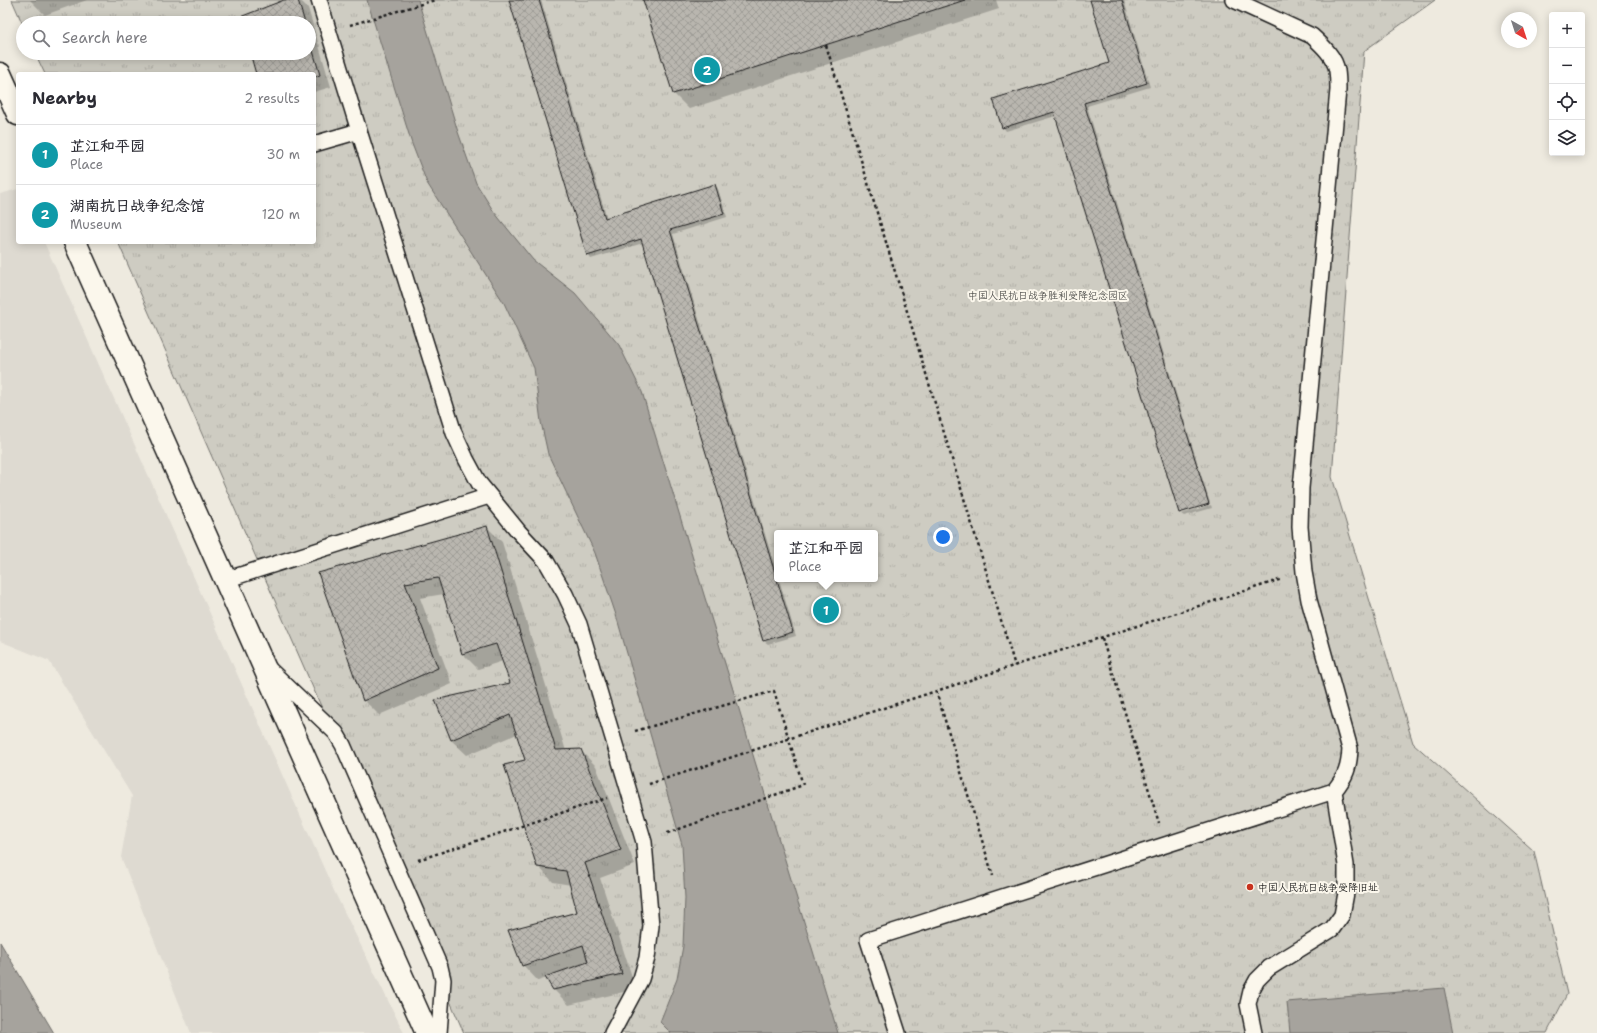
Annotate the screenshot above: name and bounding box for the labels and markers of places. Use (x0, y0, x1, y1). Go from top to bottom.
pin: 2 (694, 55, 720, 85)
pin: 1 (813, 595, 839, 625)
place label: 中国人民抗日战争受降旧址 (1258, 881, 1378, 894)
marker: 中国人民抗日战争受降旧址 (1245, 882, 1255, 892)

